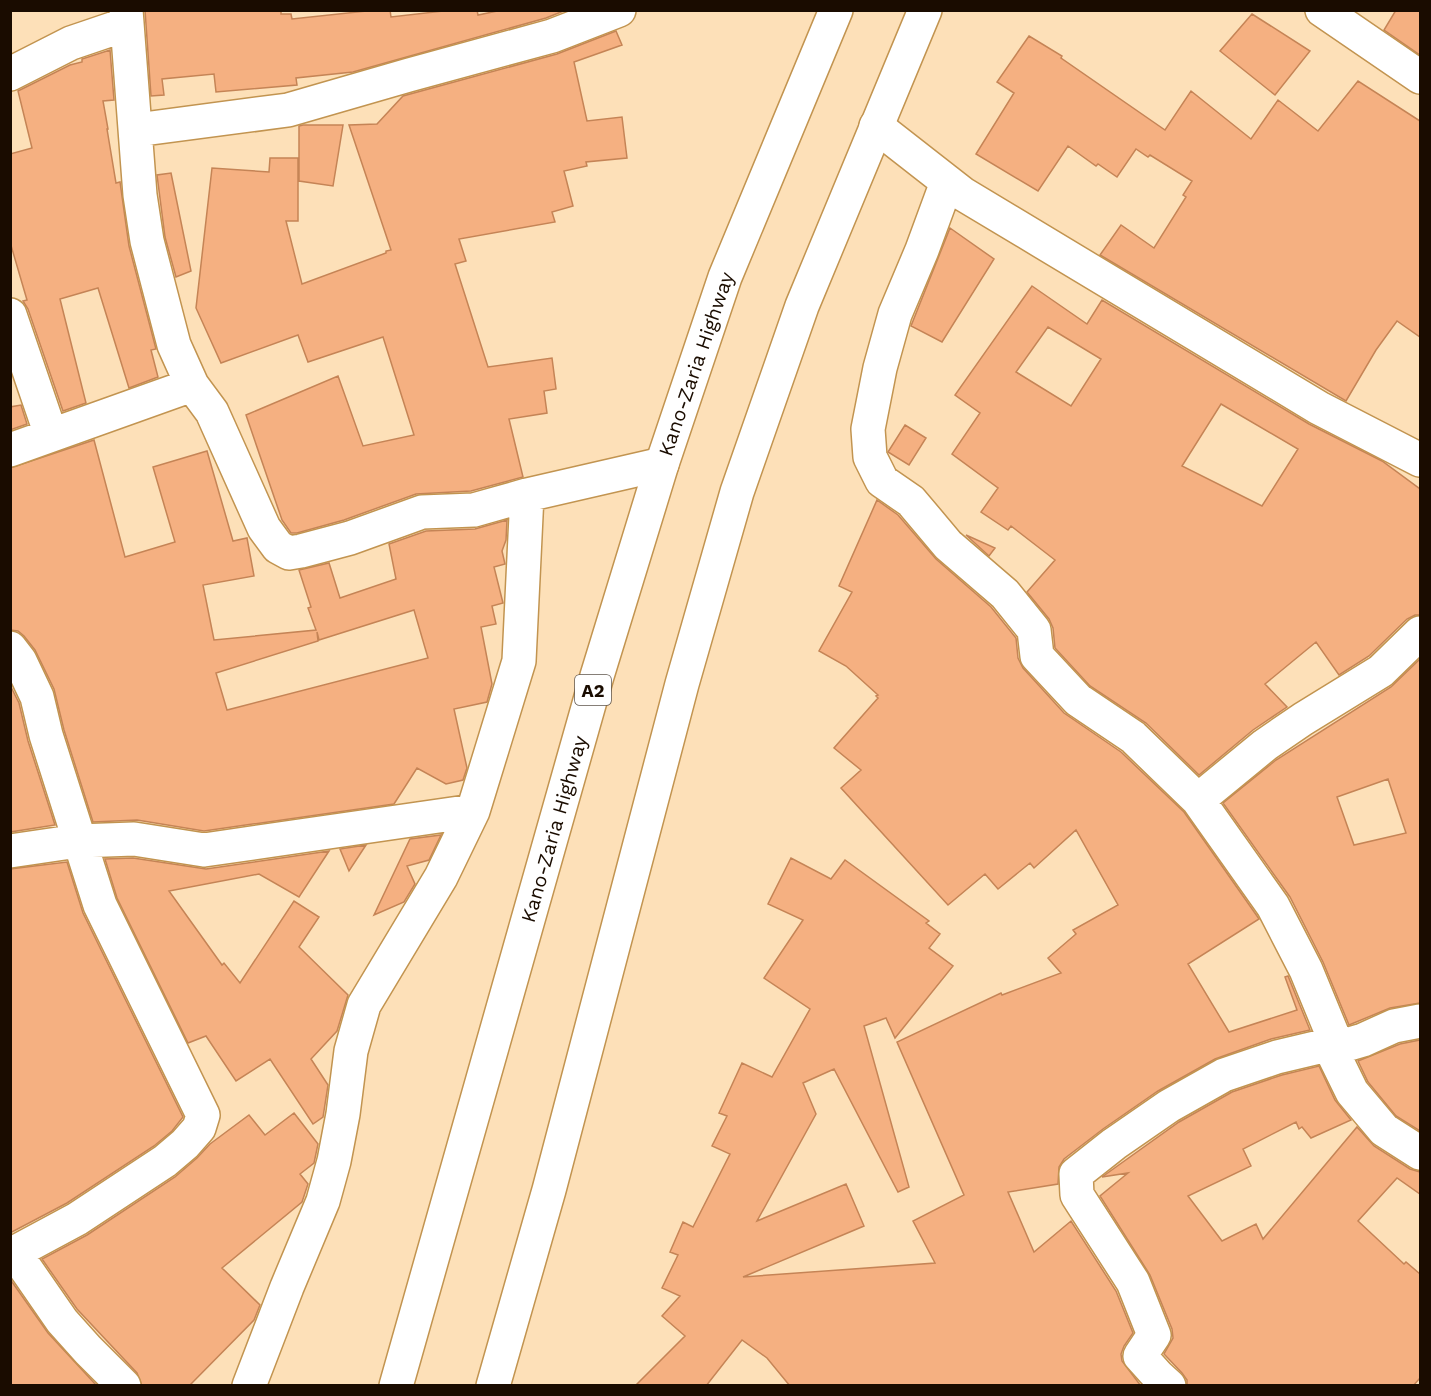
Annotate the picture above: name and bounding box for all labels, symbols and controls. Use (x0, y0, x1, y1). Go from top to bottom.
street label: Kano-Zaria Highway (653, 268, 739, 459)
road number: A2 (575, 675, 611, 705)
street label: Kano-Zaria Highway (516, 732, 592, 925)

